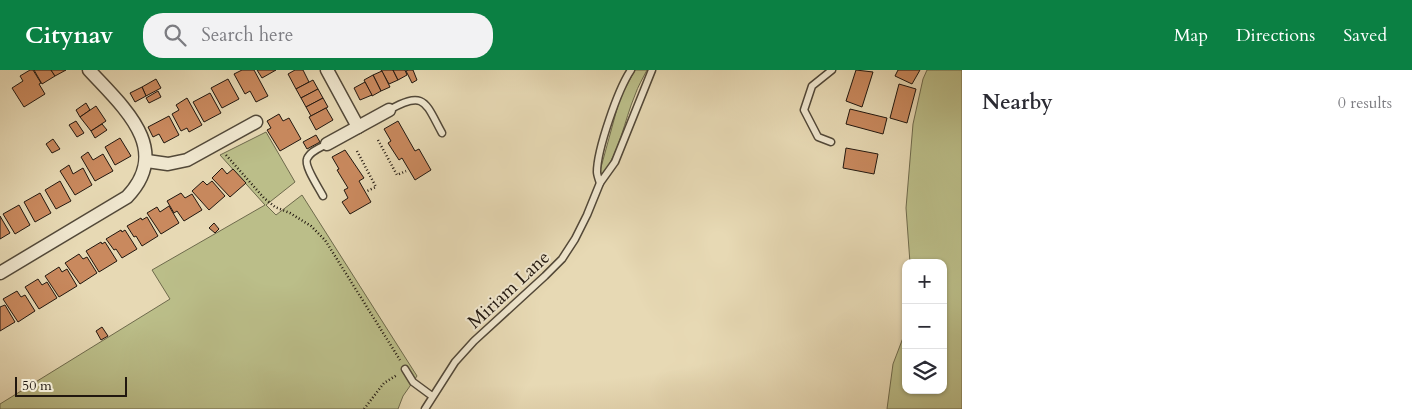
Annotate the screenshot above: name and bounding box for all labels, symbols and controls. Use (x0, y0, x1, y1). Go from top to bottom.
search box (143, 13, 493, 58)
text: Citynav (25, 19, 113, 52)
icon: search (161, 21, 189, 49)
text: Search here (201, 22, 293, 48)
text: Map (1174, 23, 1208, 48)
text: Directions (1236, 23, 1315, 48)
text: Saved (1343, 23, 1387, 48)
text: Nearby (982, 88, 1053, 117)
text: 0 results (1338, 92, 1392, 114)
street label: Miriam Lane (462, 245, 556, 335)
map controls (902, 259, 947, 394)
button: + (902, 259, 947, 304)
button: − (902, 304, 947, 349)
button: layers (902, 349, 947, 394)
scale bar (15, 374, 128, 397)
text: 50 m (22, 376, 52, 395)

